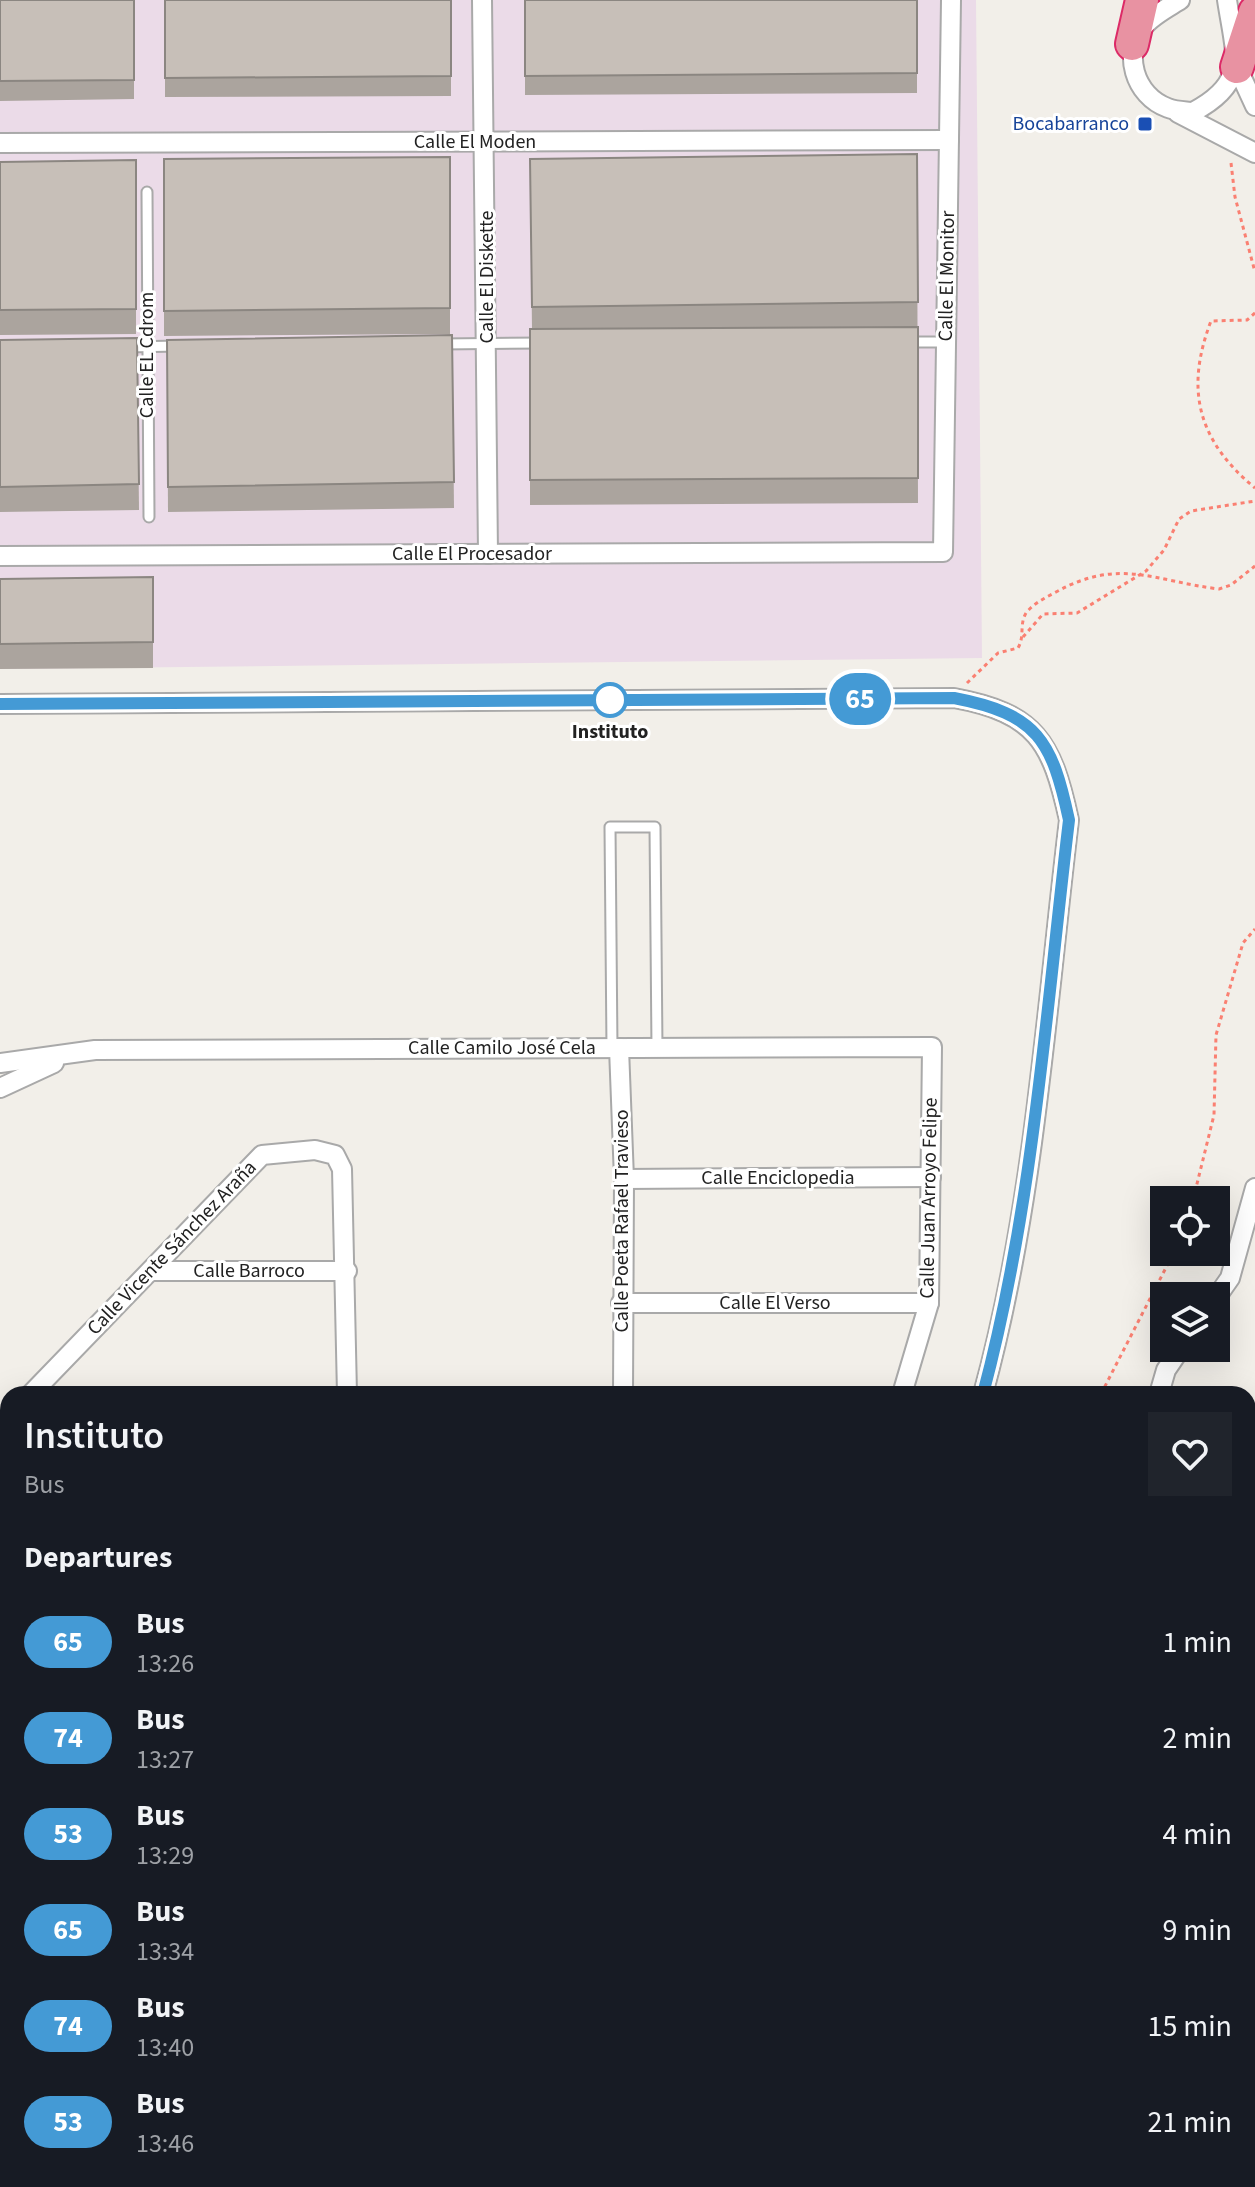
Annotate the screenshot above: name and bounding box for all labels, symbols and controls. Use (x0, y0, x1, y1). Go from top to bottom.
place label: Bocabarranco (1013, 110, 1129, 138)
marker: Bocabarranco (1136, 115, 1154, 133)
street label: Calle El Moden (414, 128, 536, 156)
street label: Calle El Diskette (473, 210, 501, 343)
street label: Calle El Monitor (932, 210, 962, 342)
street label: Calle EL Cdrom (133, 292, 161, 418)
street label: Calle El Procesador (392, 540, 552, 568)
line badge: 65 (824, 673, 896, 725)
text: 65 (845, 679, 875, 719)
marker: Instituto (593, 683, 627, 717)
place label: Instituto (572, 718, 648, 746)
street label: Calle Camilo José Cela (408, 1034, 596, 1062)
street label: Calle Juan Arroyo Felipe (913, 1097, 945, 1299)
street label: Calle Poeta Rafael Travieso (608, 1109, 636, 1333)
street label: Calle Vicente Sánchez Araña (81, 1154, 263, 1342)
street label: Calle Enciclopedia (701, 1164, 855, 1192)
map controls (1150, 1186, 1230, 1362)
button: locate (1150, 1186, 1230, 1266)
street label: Calle Barroco (193, 1257, 305, 1285)
button: layers (1150, 1282, 1230, 1362)
street label: Calle El Verso (719, 1289, 831, 1317)
text: Instituto (24, 1409, 164, 1463)
button: heart (1148, 1412, 1232, 1496)
text: Bus (24, 1466, 64, 1503)
text: Departures (24, 1536, 172, 1579)
text: Bus (136, 1602, 184, 1645)
text: 1 min (1162, 1621, 1232, 1664)
text: 65 (53, 1622, 83, 1662)
text: 13:26 (136, 1645, 194, 1682)
text: Bus (136, 1698, 184, 1741)
text: 2 min (1162, 1717, 1232, 1760)
text: 74 (53, 1718, 83, 1758)
text: 13:27 (136, 1741, 194, 1778)
text: Bus (136, 1794, 184, 1837)
text: 4 min (1162, 1813, 1232, 1856)
text: 53 (53, 1814, 83, 1854)
text: 13:29 (136, 1837, 194, 1874)
text: Bus (136, 1890, 184, 1933)
text: 9 min (1162, 1909, 1232, 1952)
text: 65 (53, 1910, 83, 1950)
text: 13:34 (136, 1933, 194, 1970)
text: Bus (136, 1986, 184, 2029)
text: 15 min (1148, 2005, 1232, 2048)
text: 74 (53, 2006, 83, 2046)
text: 13:40 (136, 2029, 194, 2066)
text: Bus (136, 2082, 184, 2125)
text: 21 min (1148, 2101, 1232, 2144)
text: 53 (53, 2102, 83, 2142)
text: 13:46 (136, 2125, 194, 2162)

